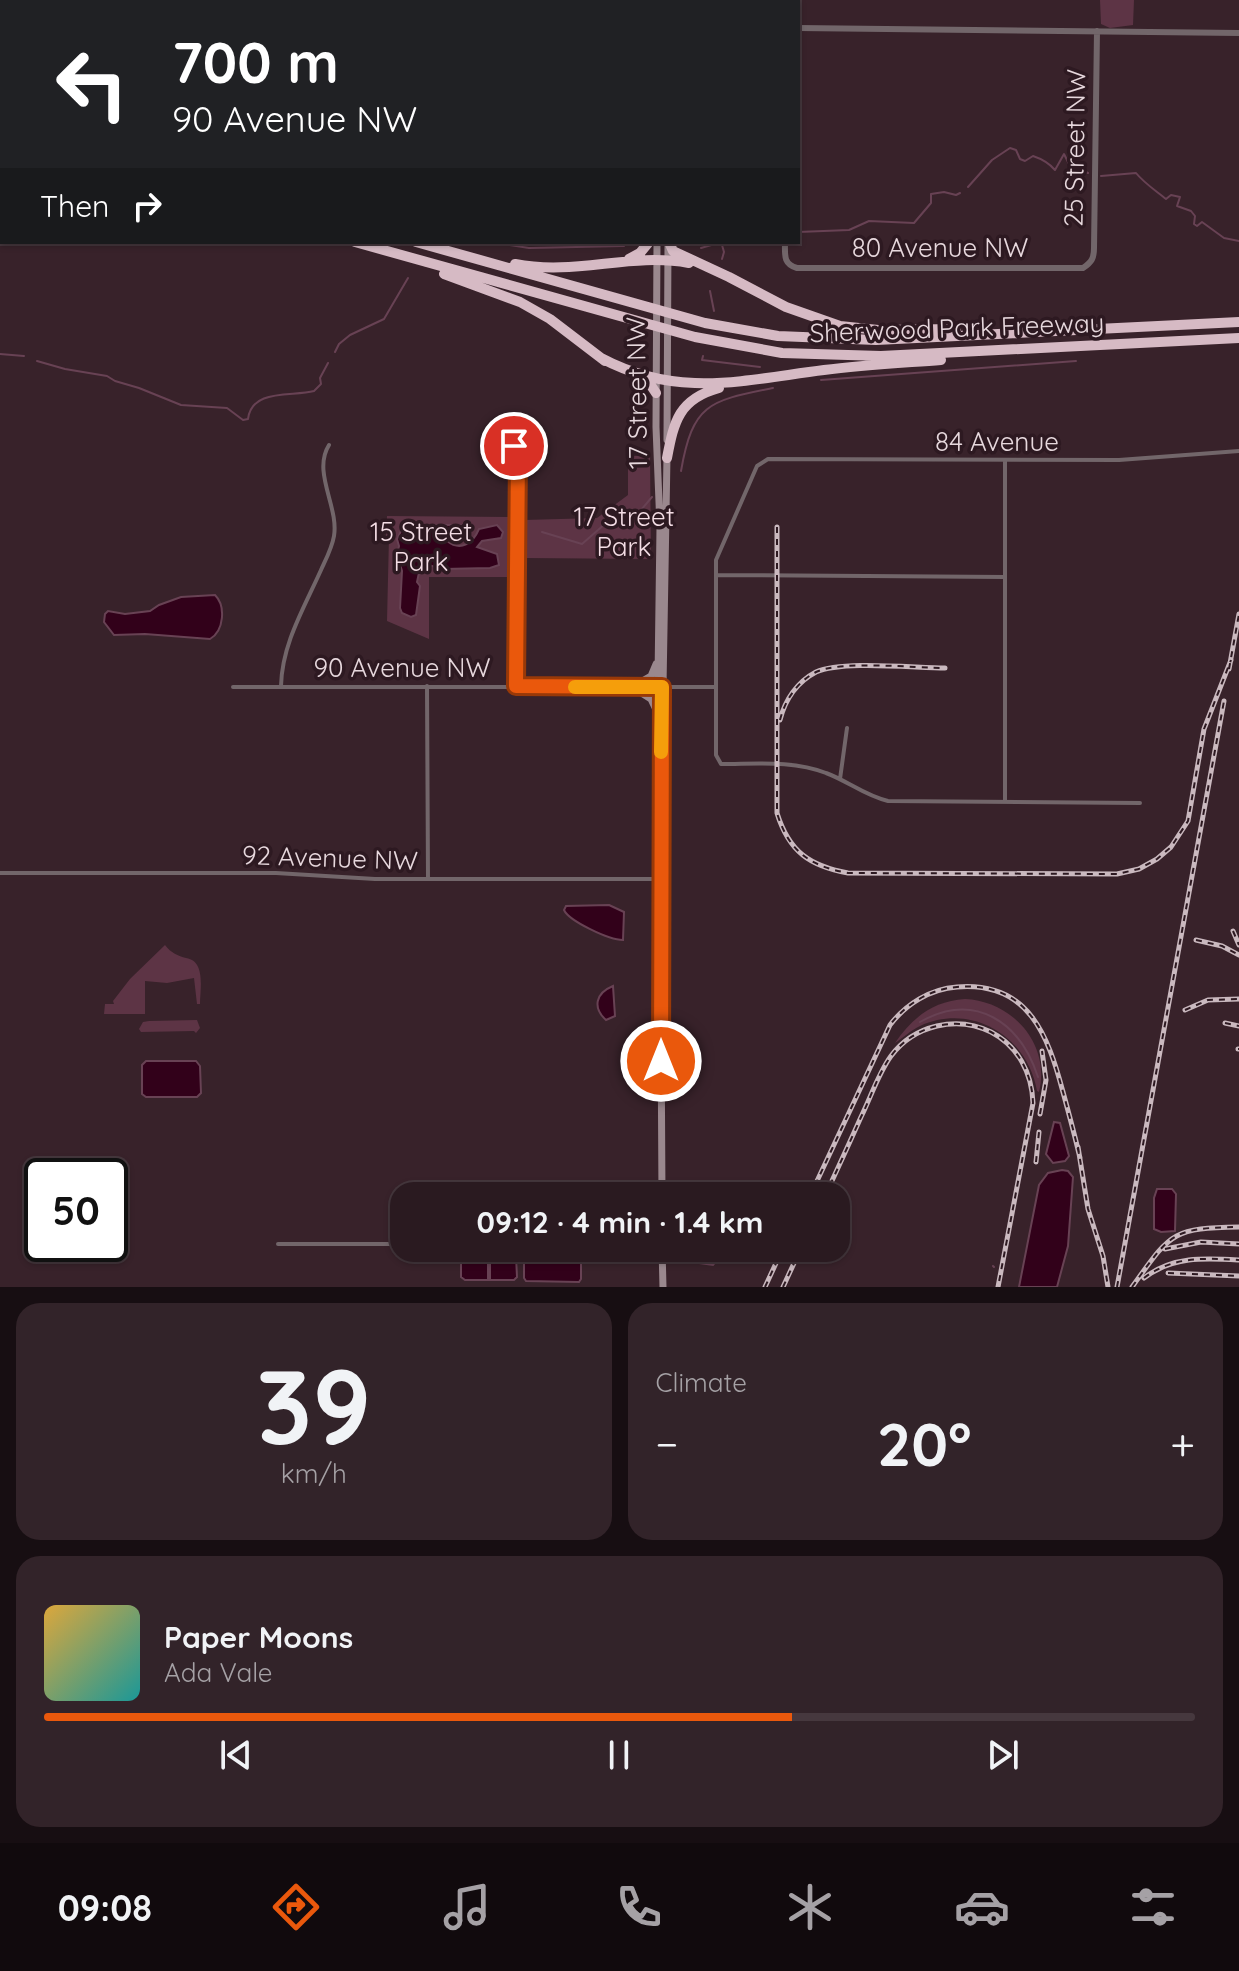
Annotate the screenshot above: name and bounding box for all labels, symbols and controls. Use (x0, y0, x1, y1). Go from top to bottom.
text: 700 m (172, 27, 339, 97)
icon: left (40, 32, 144, 136)
street label: 25 Street NW (1057, 69, 1092, 227)
text: 90 Avenue NW (172, 96, 417, 141)
icon: right (125, 184, 169, 228)
text: Then (40, 187, 109, 225)
street label: 80 Avenue NW (852, 231, 1028, 264)
street label: Sherwood Park Freeway (809, 306, 1105, 349)
street label: 17 Street NW (619, 317, 654, 469)
pin (480, 412, 548, 480)
icon: arrive (492, 424, 536, 468)
street label: 84 Avenue (935, 425, 1059, 458)
park label: 17 Street Park (573, 500, 675, 563)
park label: 15 Street Park (370, 515, 472, 578)
street label: 90 Avenue NW (313, 651, 491, 684)
street label: 92 Avenue NW (241, 838, 419, 877)
position arrow (619, 1019, 703, 1103)
speed limit sign: 50 (24, 1158, 128, 1262)
text: 09:12 · 4 min · 1.4 km (477, 1203, 763, 1241)
text: 39 (256, 1340, 371, 1470)
text: Climate (656, 1366, 747, 1399)
text: 20° (877, 1406, 972, 1481)
text: − (656, 1416, 678, 1471)
text: + (1170, 1416, 1195, 1471)
text: km/h (281, 1457, 347, 1490)
text: Paper Moons (164, 1618, 353, 1656)
text: Ada Vale (164, 1656, 273, 1689)
icon: previous (214, 1733, 258, 1777)
icon: pause (597, 1733, 641, 1777)
icon: next (981, 1733, 1025, 1777)
icon: directions (268, 1879, 324, 1935)
icon: music (439, 1879, 495, 1935)
icon: phone (611, 1879, 667, 1935)
icon: climate (782, 1879, 838, 1935)
icon: car (954, 1879, 1010, 1935)
icon: filters (1125, 1879, 1181, 1935)
text: 09:08 (58, 1885, 152, 1930)

